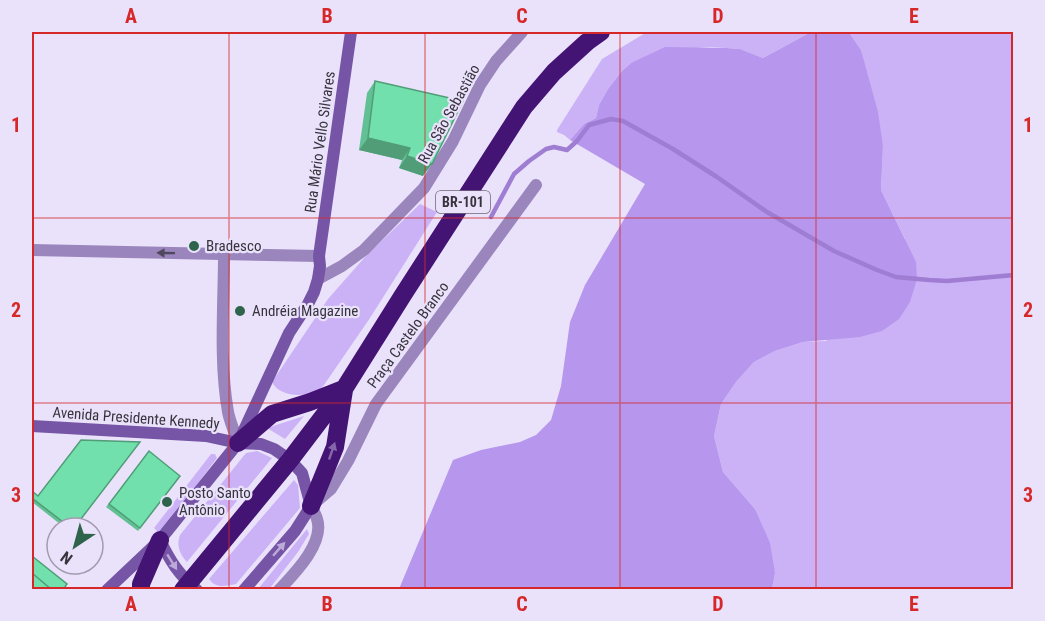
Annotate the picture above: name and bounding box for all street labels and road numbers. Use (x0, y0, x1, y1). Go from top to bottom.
street label: Rua São Sebastião (414, 61, 484, 167)
street label: Rua Mário Vello Silvares (301, 70, 339, 214)
road number: BR-101 (436, 191, 490, 213)
street label: Praça Castelo Branco (363, 278, 453, 392)
street label: Avenida Presidente Kennedy (52, 403, 220, 433)

